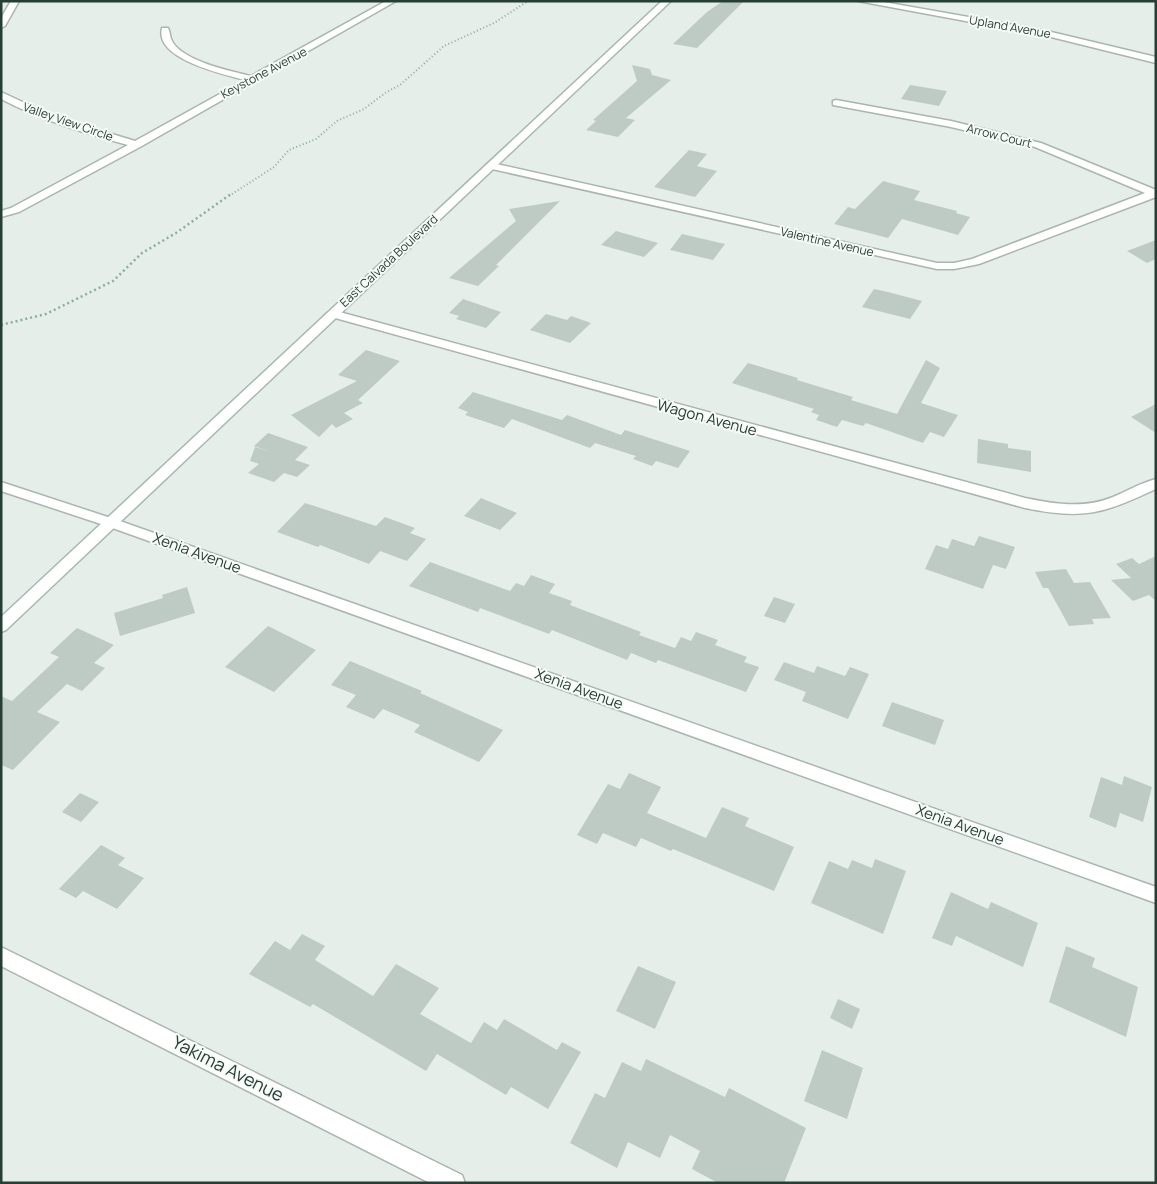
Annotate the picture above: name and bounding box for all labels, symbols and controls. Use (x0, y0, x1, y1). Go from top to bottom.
street label: Upland Avenue (968, 11, 1052, 42)
street label: Keystone Avenue (218, 43, 310, 102)
street label: Valley View Circle (21, 98, 116, 145)
street label: Arrow Court (965, 119, 1034, 152)
street label: East Calvada Boulevard (336, 211, 441, 311)
street label: Valentine Avenue (779, 223, 875, 261)
street label: Wagon Avenue (655, 394, 760, 441)
street label: Xenia Avenue (150, 527, 244, 578)
street label: Xenia Avenue (532, 663, 626, 714)
street label: Xenia Avenue (913, 799, 1007, 850)
street label: Yakima Avenue (169, 1030, 288, 1107)

